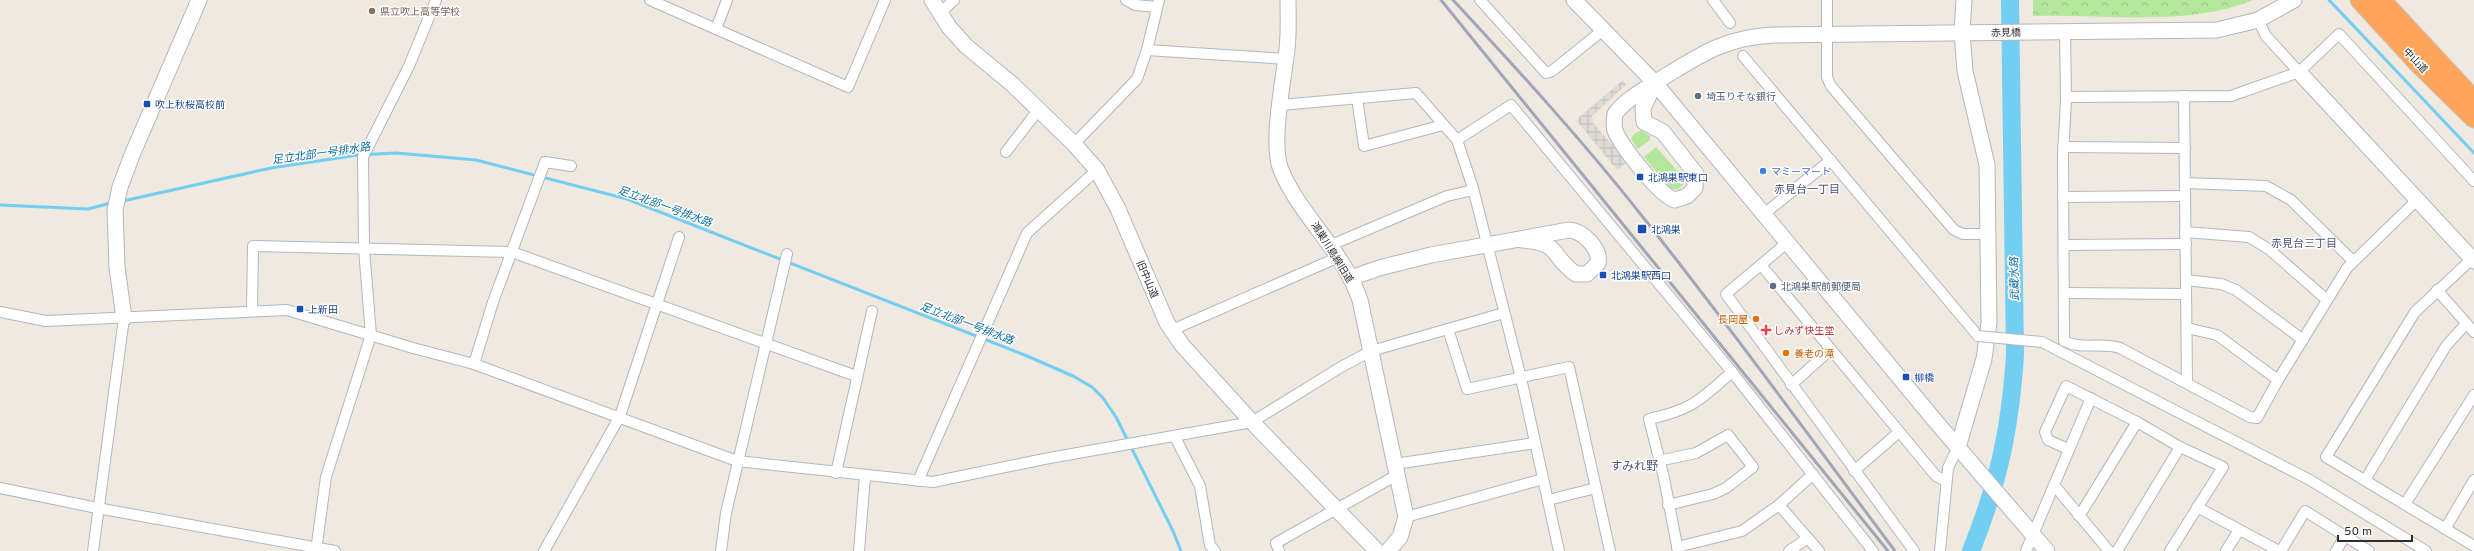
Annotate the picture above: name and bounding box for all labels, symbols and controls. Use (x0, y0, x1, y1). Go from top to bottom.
marker: 県立吹上高等学校 (367, 6, 377, 16)
place label: 県立吹上高等学校 (380, 6, 460, 19)
street label: 赤見橋 (1991, 27, 2021, 40)
street label: 中山道 (2400, 46, 2430, 76)
marker: 埼玉りそな銀行 (1693, 91, 1703, 101)
place label: 埼玉りそな銀行 (1706, 91, 1776, 104)
marker: 吹上秋桜高校前 (142, 99, 152, 109)
place label: 吹上秋桜高校前 (155, 99, 225, 112)
water label: 足立北部一号排水路 (271, 140, 372, 168)
marker: マミーマート (1758, 166, 1768, 176)
place label: マミーマート (1771, 166, 1831, 179)
marker: 北鴻巣駅東口 (1635, 172, 1645, 182)
place label: 北鴻巣駅東口 (1648, 172, 1708, 185)
water label: 足立北部一号排水路 (616, 183, 715, 231)
district label: 赤見台一丁目 (1774, 183, 1840, 197)
street label: 鴻巣川島線旧道 (1308, 220, 1356, 286)
marker: 北鴻巣 (1636, 223, 1648, 235)
place label: 北鴻巣 (1651, 224, 1681, 237)
district label: 赤見台三丁目 (2271, 237, 2337, 251)
water label: 武蔵水路 (2008, 256, 2022, 301)
street label: 旧中山道 (1133, 259, 1160, 301)
marker: 北鴻巣駅西口 (1598, 270, 1608, 280)
place label: 北鴻巣駅西口 (1611, 270, 1671, 283)
marker: 北鴻巣駅前郵便局 (1768, 281, 1778, 291)
place label: 北鴻巣駅前郵便局 (1781, 281, 1861, 294)
water label: 足立北部一号排水路 (918, 300, 1016, 349)
marker: 上新田 (295, 304, 305, 314)
place label: 上新田 (308, 304, 338, 317)
place label: 長岡屋 (1718, 314, 1748, 327)
marker: 長岡屋 (1751, 314, 1761, 324)
marker: しみず快生堂 (1761, 325, 1771, 335)
place label: しみず快生堂 (1774, 325, 1834, 338)
marker: 養老の滝 (1781, 348, 1791, 358)
place label: 養老の滝 (1794, 348, 1834, 361)
marker: 柳橋 (1901, 372, 1911, 382)
place label: 柳橋 (1914, 372, 1934, 385)
district label: すみれ野 (1610, 459, 1658, 475)
scale bar (2338, 517, 2412, 543)
text: 50 m (2344, 524, 2372, 540)

